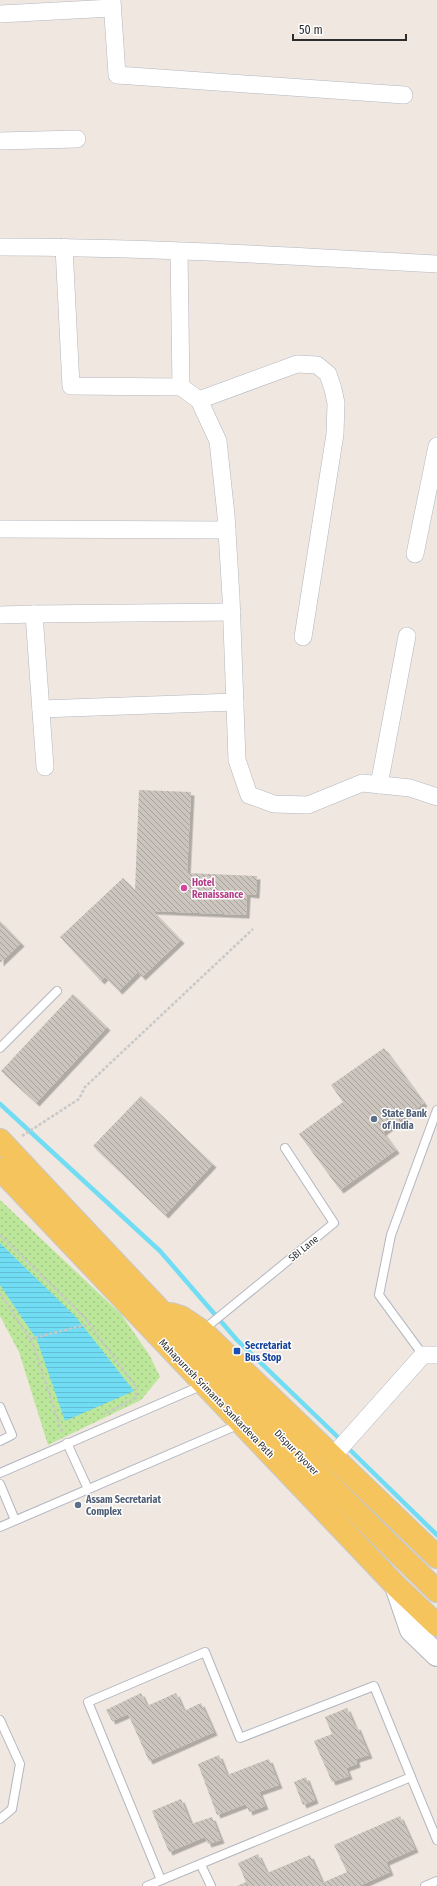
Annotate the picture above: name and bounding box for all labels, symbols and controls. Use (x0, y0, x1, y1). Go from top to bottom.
scale bar (293, 16, 406, 42)
text: 50 m (299, 23, 323, 37)
place label: Hotel Renaissance (192, 877, 243, 901)
marker: Hotel Renaissance (179, 883, 189, 893)
place label: State Bank of India (382, 1108, 428, 1132)
marker: State Bank of India (369, 1114, 379, 1124)
street label: SBI Lane (286, 1233, 321, 1264)
street label: Mahapurush Srimanta Sankardeva Path (156, 1337, 276, 1461)
place label: Secretariat Bus Stop (245, 1340, 292, 1364)
marker: Secretariat Bus Stop (232, 1346, 242, 1356)
street label: Dispur Flyover (272, 1428, 321, 1478)
place label: Assam Secretariat Complex (85, 1494, 161, 1518)
marker: Assam Secretariat Complex (73, 1500, 83, 1510)

